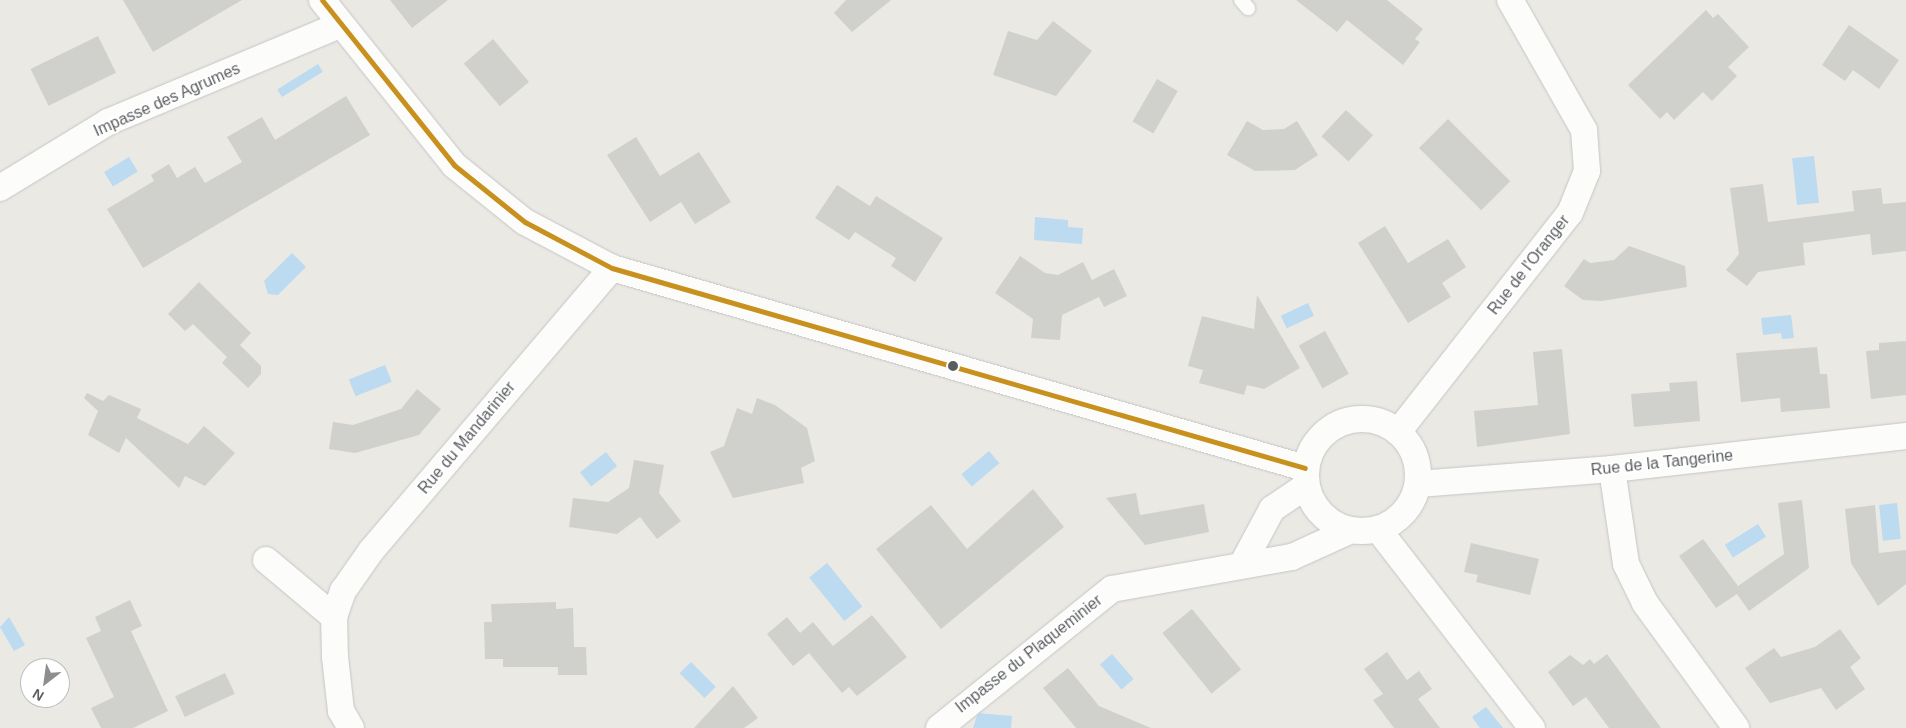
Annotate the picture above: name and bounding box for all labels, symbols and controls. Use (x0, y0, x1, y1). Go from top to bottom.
street label: Impasse des Agrumes (90, 59, 244, 141)
street label: Rue de l'Oranger (1484, 211, 1574, 319)
unlabelled marker (948, 361, 958, 371)
street label: Rue du Mandarinier (414, 378, 520, 498)
street label: Rue de la Tangerine (1590, 446, 1734, 480)
street label: Impasse du Plaqueminier (952, 591, 1106, 717)
north arrow (20, 658, 70, 708)
text: N (30, 686, 46, 705)

